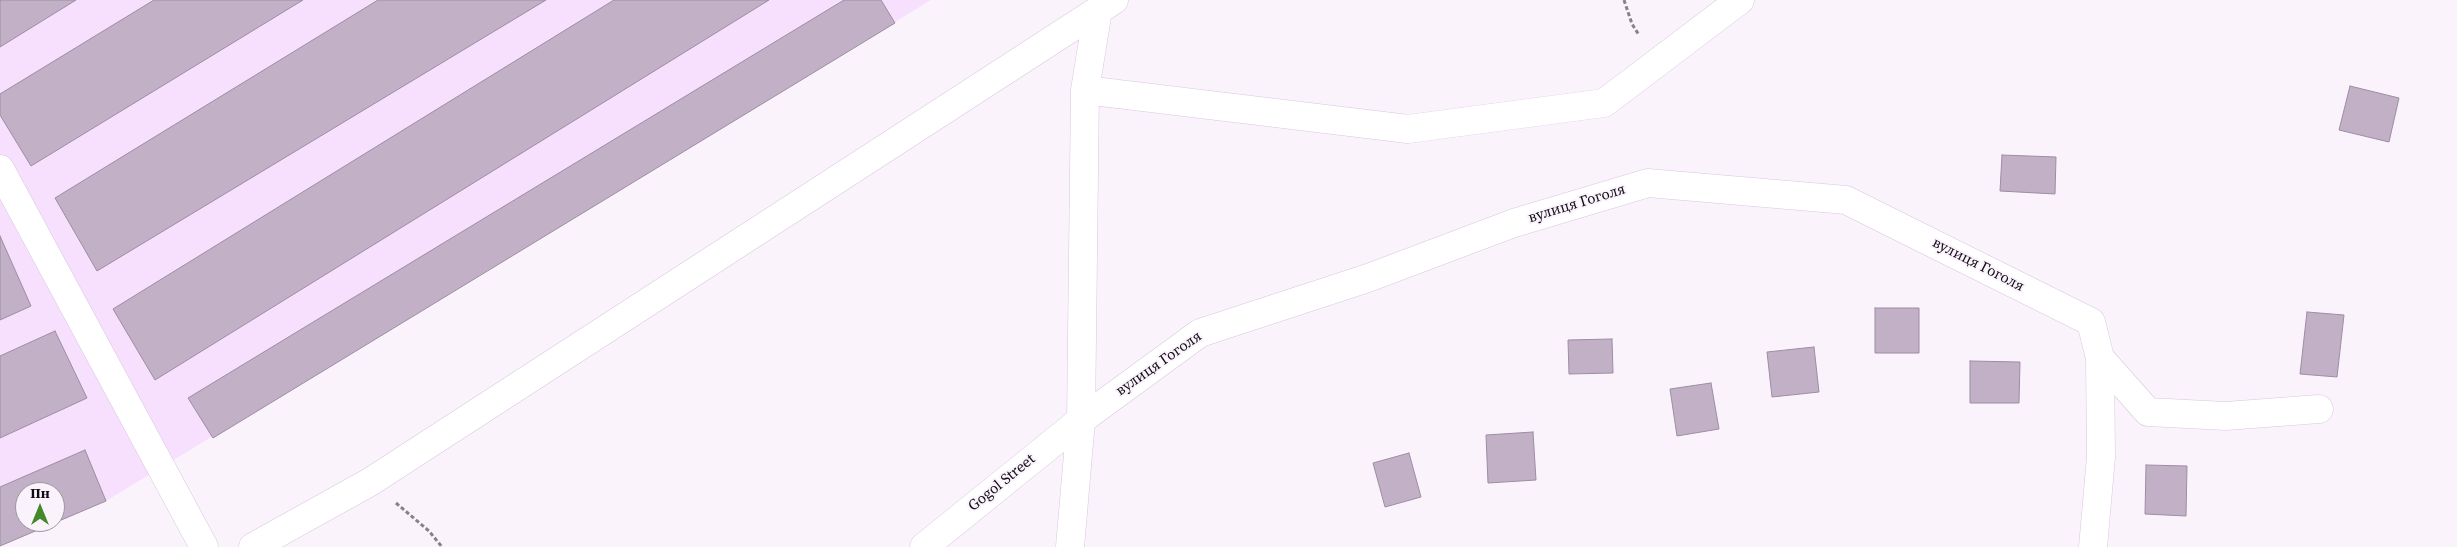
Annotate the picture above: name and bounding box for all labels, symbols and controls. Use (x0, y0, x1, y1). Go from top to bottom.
street label: вулиця Гоголя (1526, 181, 1628, 227)
street label: вулиця Гоголя (1929, 234, 2027, 296)
street label: вулиця Гоголя (1113, 328, 1205, 400)
street label: Gogol Street (965, 451, 1039, 515)
north arrow (15, 482, 65, 532)
text: Пн (30, 483, 50, 503)

